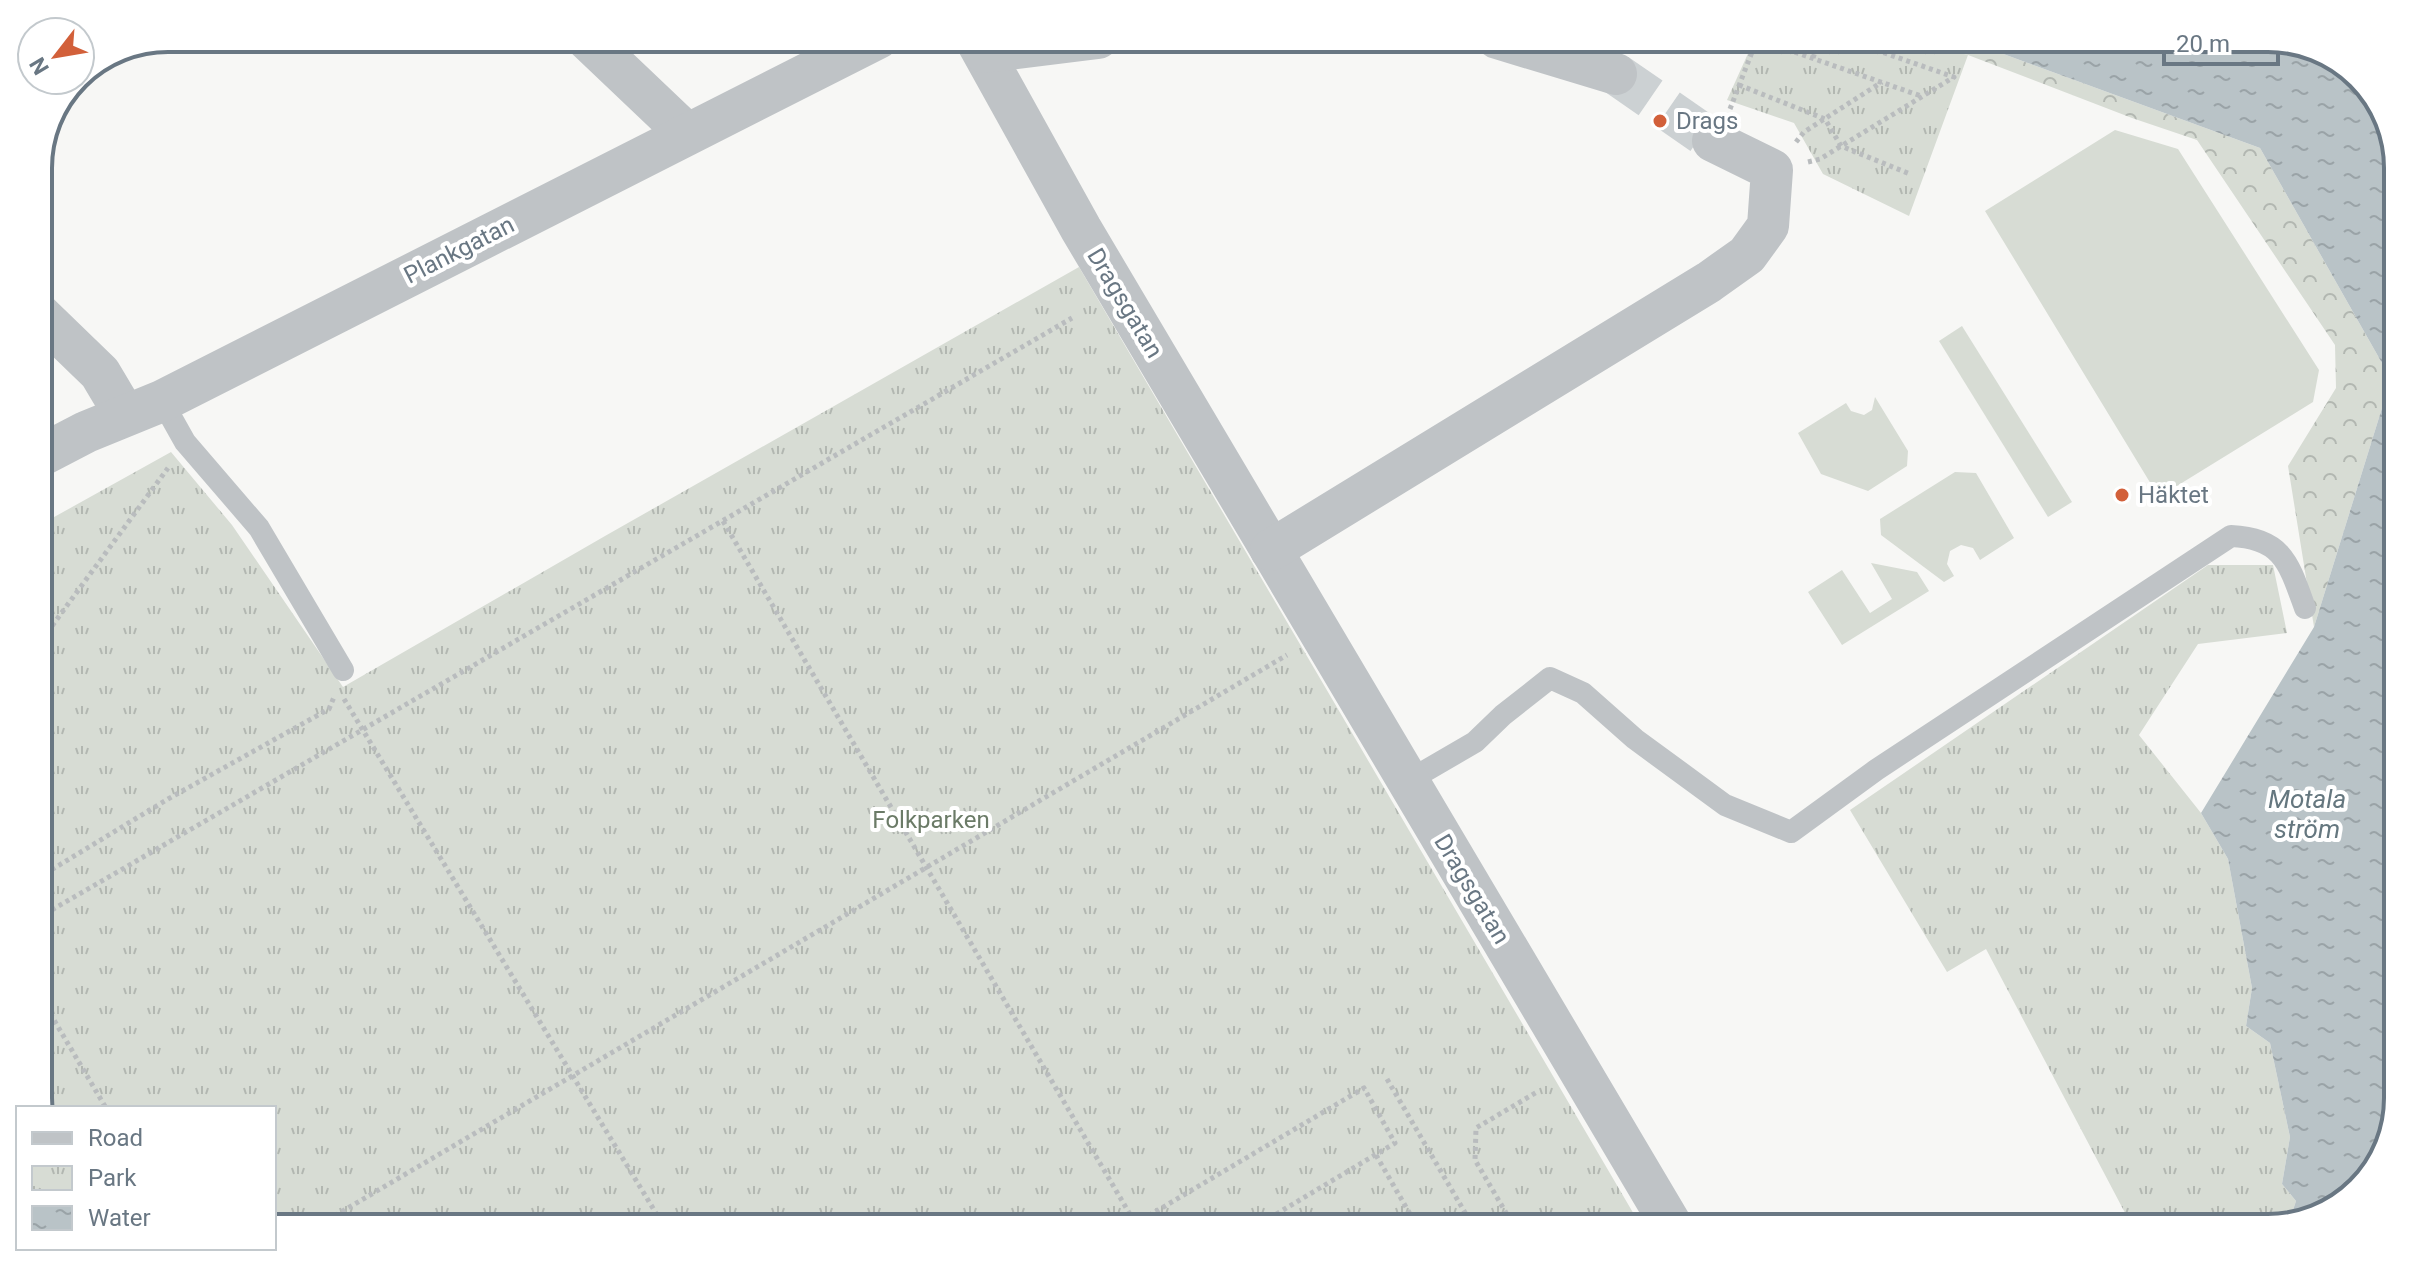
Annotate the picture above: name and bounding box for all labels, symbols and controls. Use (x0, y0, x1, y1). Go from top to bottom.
north arrow (16, 16, 96, 96)
scale bar (2164, 16, 2278, 66)
text: 20 m (2176, 30, 2230, 58)
text: N (25, 53, 54, 79)
place label: Drags (1676, 107, 1738, 135)
marker: Drags (1651, 112, 1669, 130)
street label: Plankgatan (399, 210, 519, 290)
street label: Dragsgatan (1081, 243, 1169, 363)
place label: Häktet (2138, 481, 2209, 509)
marker: Häktet (2113, 486, 2131, 504)
water label: Motala ström (2268, 784, 2346, 844)
park label: Folkparken (872, 806, 990, 834)
street label: Dragsgatan (1428, 829, 1516, 949)
legend (16, 1106, 276, 1250)
text: Road (88, 1124, 143, 1152)
text: Park (88, 1164, 137, 1192)
text: Water (88, 1204, 151, 1232)

